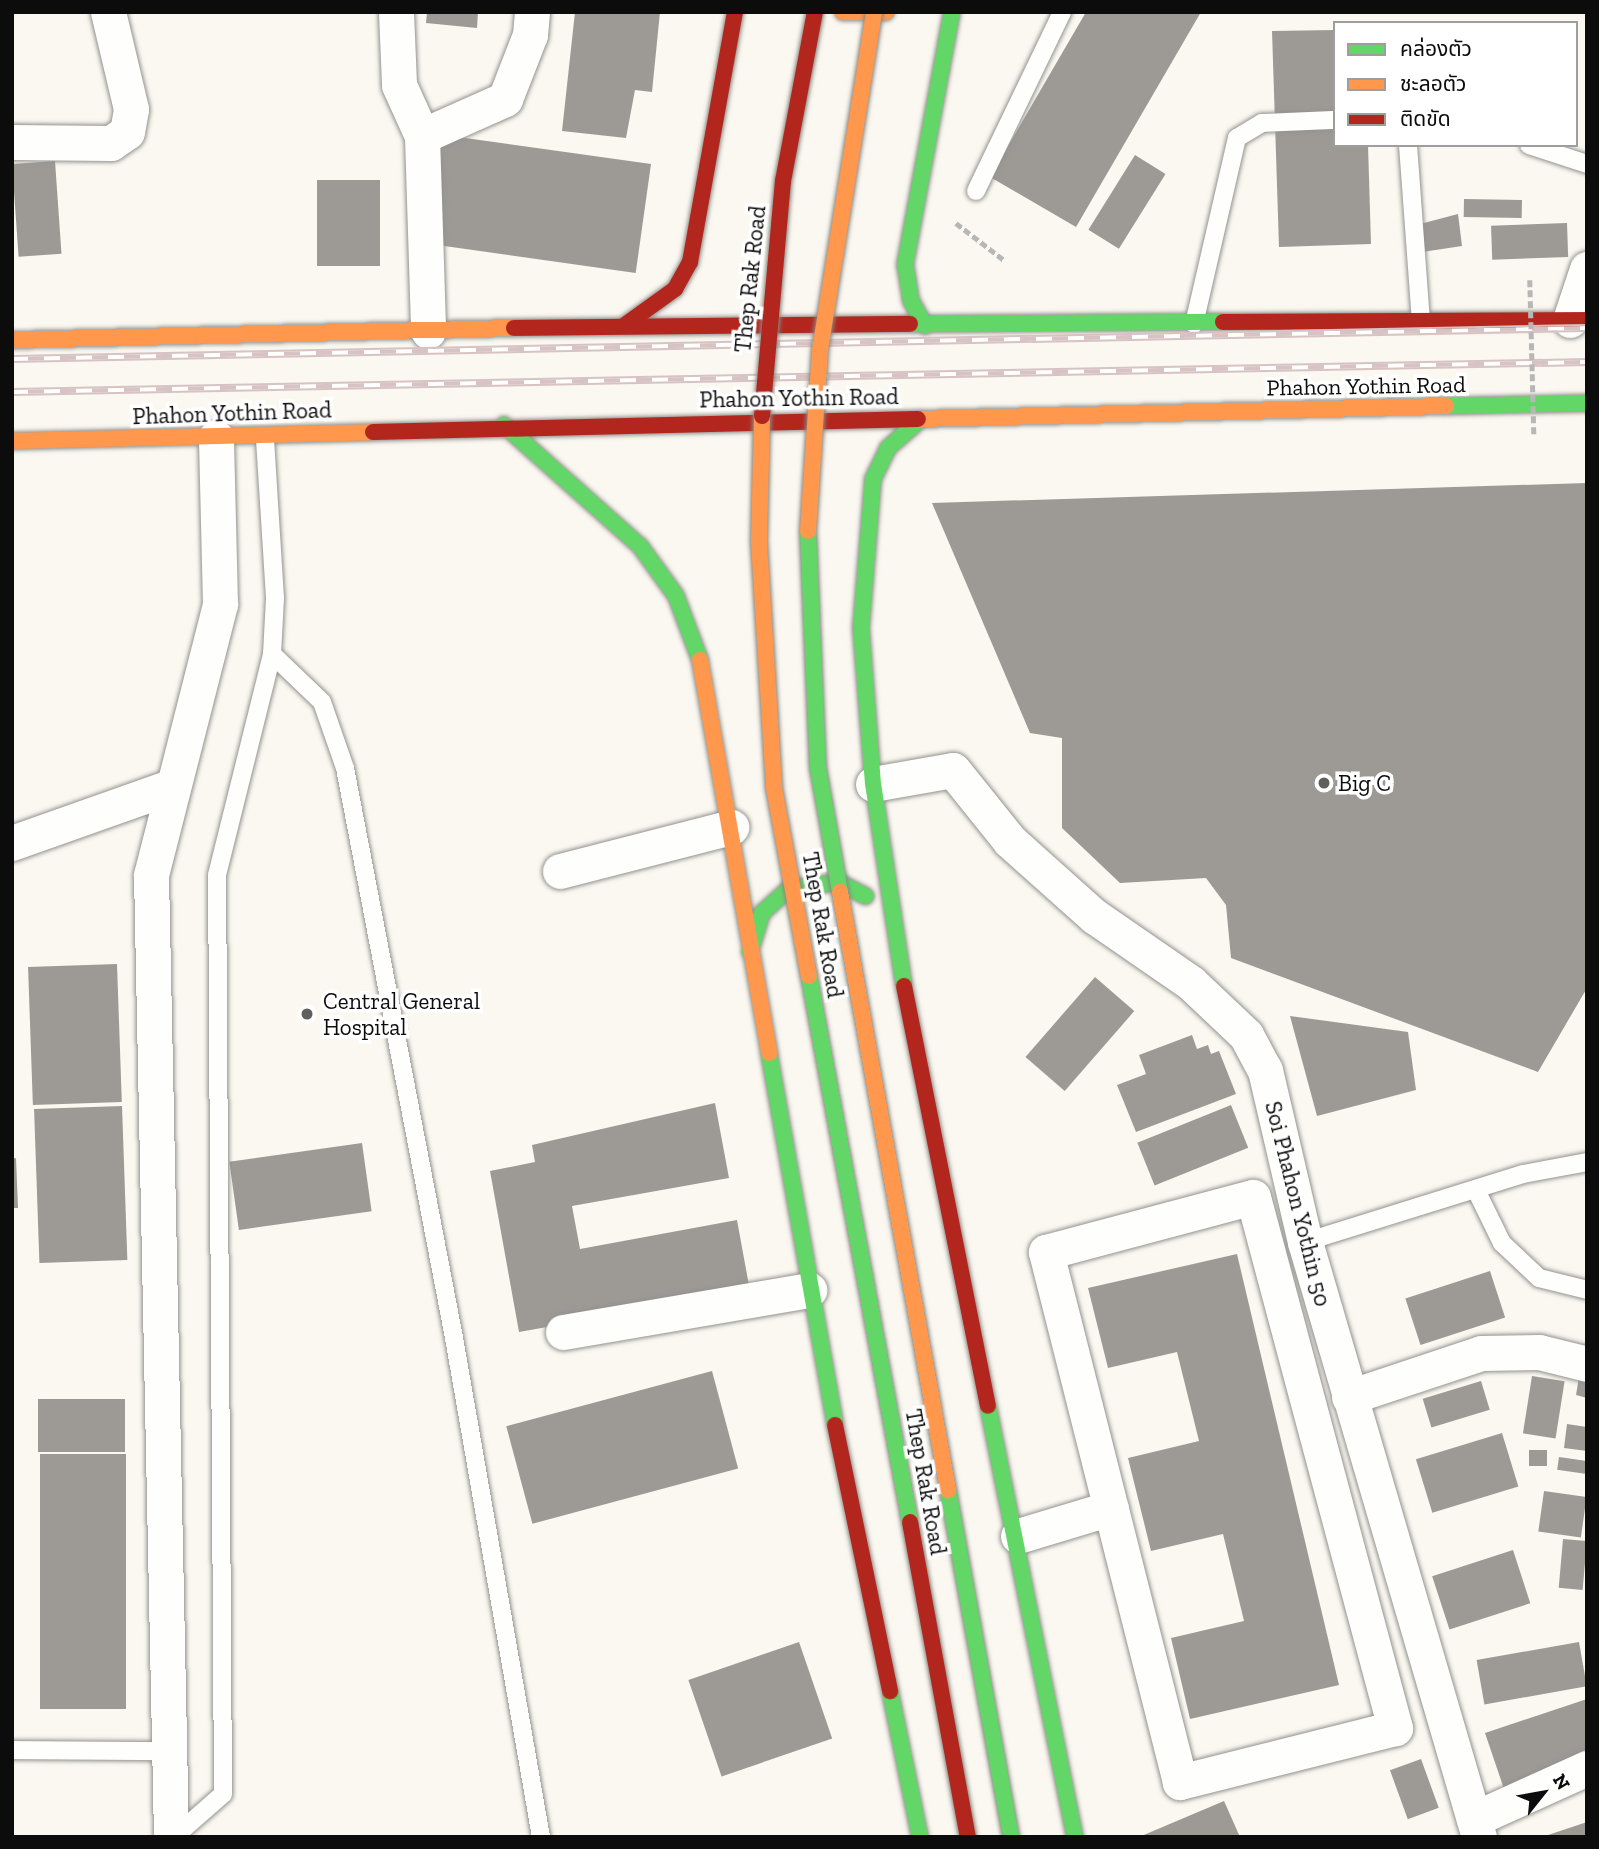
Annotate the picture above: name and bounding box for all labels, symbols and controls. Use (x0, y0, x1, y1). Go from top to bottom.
legend (1333, 21, 1578, 147)
text: คล่องตัว (1400, 36, 1472, 61)
text: ชะลอตัว (1400, 71, 1466, 96)
text: ติดขัด (1400, 106, 1451, 131)
street label: Thep Rak Road (729, 204, 771, 354)
street label: Phahon Yothin Road (1266, 370, 1466, 402)
street label: Phahon Yothin Road (699, 382, 899, 414)
street label: Phahon Yothin Road (132, 396, 332, 430)
place label: Big C (1338, 769, 1391, 797)
marker: Big C (1316, 775, 1332, 791)
street label: Thep Rak Road (797, 850, 849, 1000)
place label: Central General Hospital (323, 987, 480, 1041)
marker: Central General Hospital (297, 1004, 317, 1024)
street label: Soi Phahon Yothin 50 (1259, 1098, 1337, 1310)
street label: Thep Rak Road (900, 1407, 952, 1557)
north arrow (1508, 1758, 1578, 1828)
text: N (1548, 1770, 1575, 1794)

